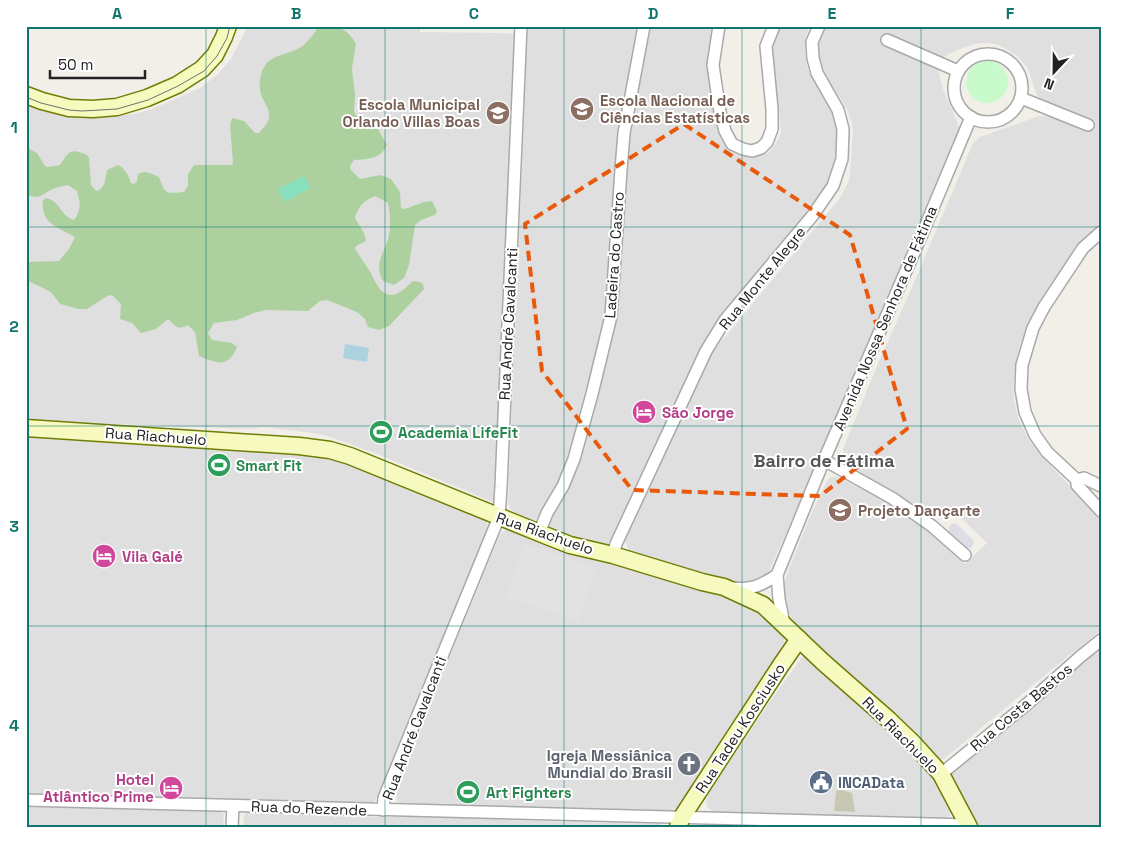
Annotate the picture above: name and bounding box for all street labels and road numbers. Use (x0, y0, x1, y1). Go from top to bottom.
street label: Ladeira do Castro (600, 191, 628, 319)
street label: Avenida Nossa Senhora de Fátima (829, 202, 941, 433)
street label: Rua Monte Alegre (715, 222, 810, 333)
street label: Rua André Cavalcanti (495, 247, 521, 401)
street label: Rua Riachuelo (105, 423, 207, 449)
street label: Rua Riachuelo (494, 507, 596, 559)
street label: Rua André Cavalcanti (378, 653, 450, 803)
street label: Rua Costa Bastos (966, 659, 1076, 755)
street label: Rua Tadeu Kosciusko (691, 660, 789, 796)
street label: Rua Riachuelo (858, 692, 944, 778)
street label: Rua do Rezende (251, 796, 367, 820)

